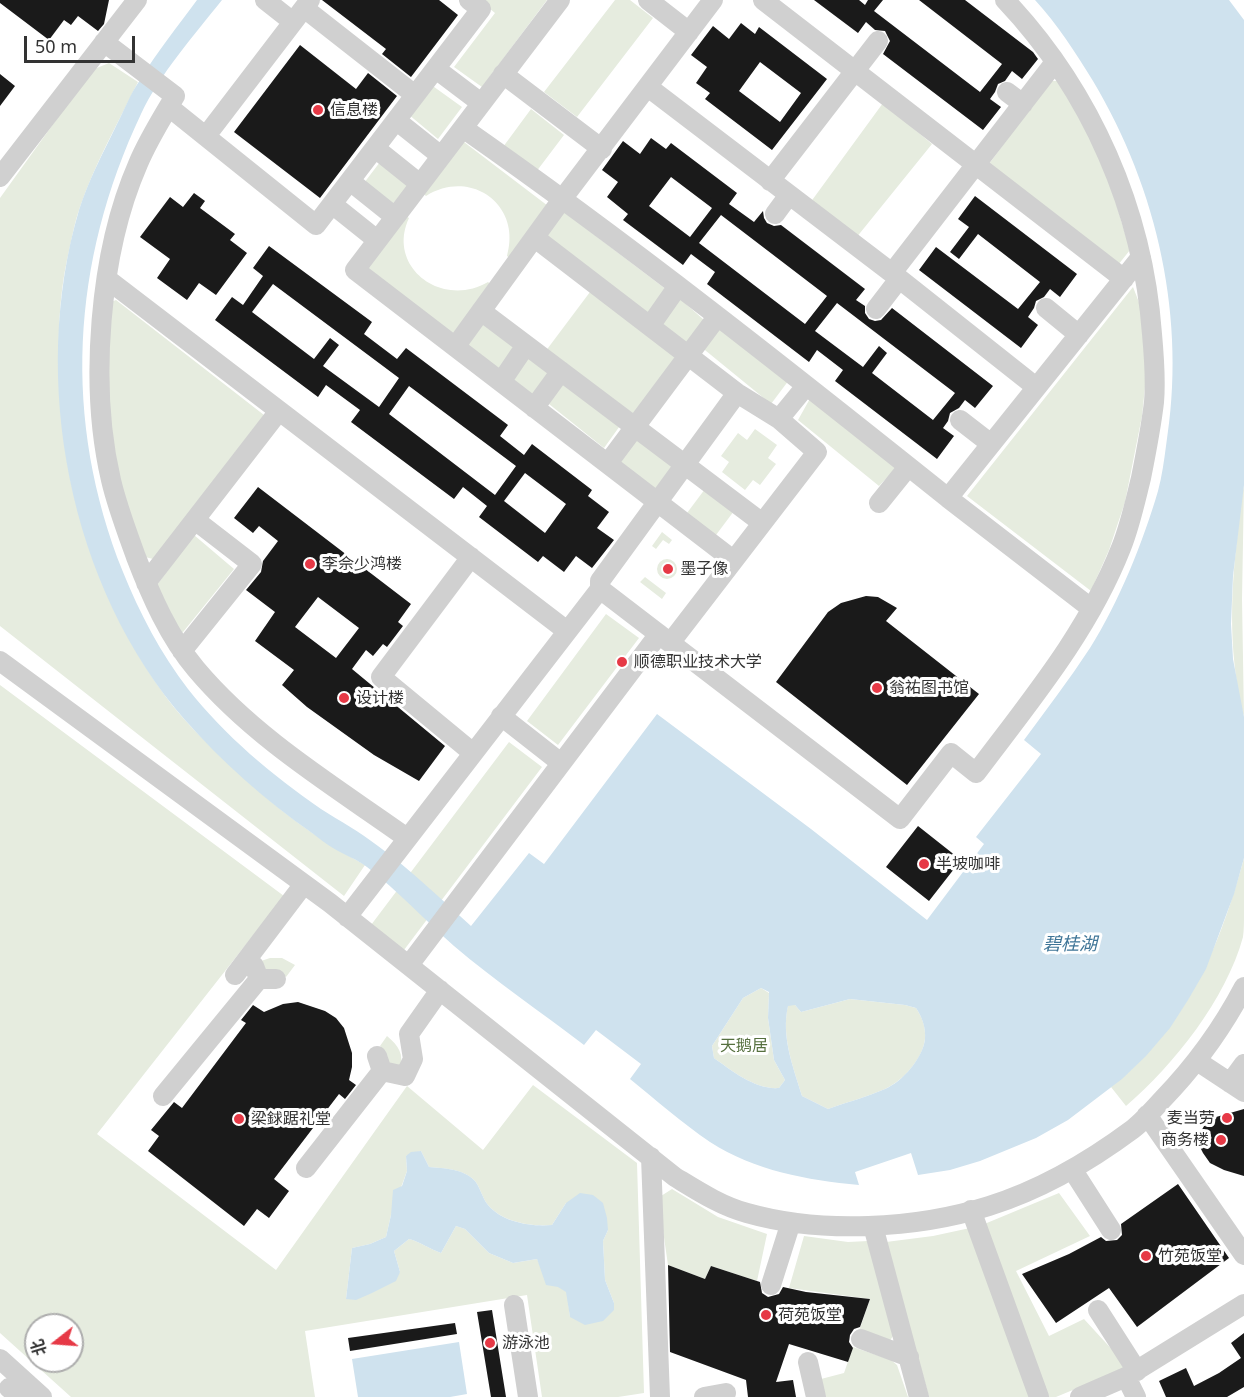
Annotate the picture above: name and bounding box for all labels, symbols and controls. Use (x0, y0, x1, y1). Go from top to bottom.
scale bar (27, 24, 138, 62)
text: 50 m (35, 34, 77, 58)
place label: 信息楼 (330, 100, 378, 120)
marker: 信息楼 (311, 103, 325, 117)
place label: 李佘少鸿楼 (322, 554, 402, 574)
marker: 李佘少鸿楼 (303, 557, 317, 571)
place label: 墨子像 (680, 559, 728, 579)
marker: 墨子像 (661, 562, 675, 576)
place label: 顺德职业技术大学 (634, 652, 762, 672)
marker: 顺德职业技术大学 (615, 655, 629, 669)
place label: 翁祐图书馆 (889, 678, 969, 698)
marker: 翁祐图书馆 (870, 681, 884, 695)
place label: 设计楼 (356, 688, 404, 708)
marker: 设计楼 (337, 691, 351, 705)
place label: 半坡咖啡 (936, 854, 1000, 874)
marker: 半坡咖啡 (917, 857, 931, 871)
water label: 碧桂湖 (1043, 934, 1097, 956)
park label: 天鹅居 (720, 1036, 768, 1056)
place label: 麦当劳 (1167, 1108, 1215, 1128)
place label: 梁銶踞礼堂 (251, 1109, 331, 1129)
marker: 麦当劳 (1220, 1111, 1234, 1125)
marker: 梁銶踞礼堂 (232, 1112, 246, 1126)
place label: 商务楼 (1161, 1130, 1209, 1150)
marker: 商务楼 (1214, 1133, 1228, 1147)
place label: 竹苑饭堂 (1158, 1246, 1222, 1266)
marker: 竹苑饭堂 (1139, 1249, 1153, 1263)
place label: 荷苑饭堂 (778, 1305, 842, 1325)
marker: 荷苑饭堂 (759, 1308, 773, 1322)
north arrow (24, 1313, 84, 1373)
place label: 游泳池 (502, 1333, 550, 1353)
marker: 游泳池 (483, 1336, 497, 1350)
text: 北 (26, 1337, 52, 1359)

